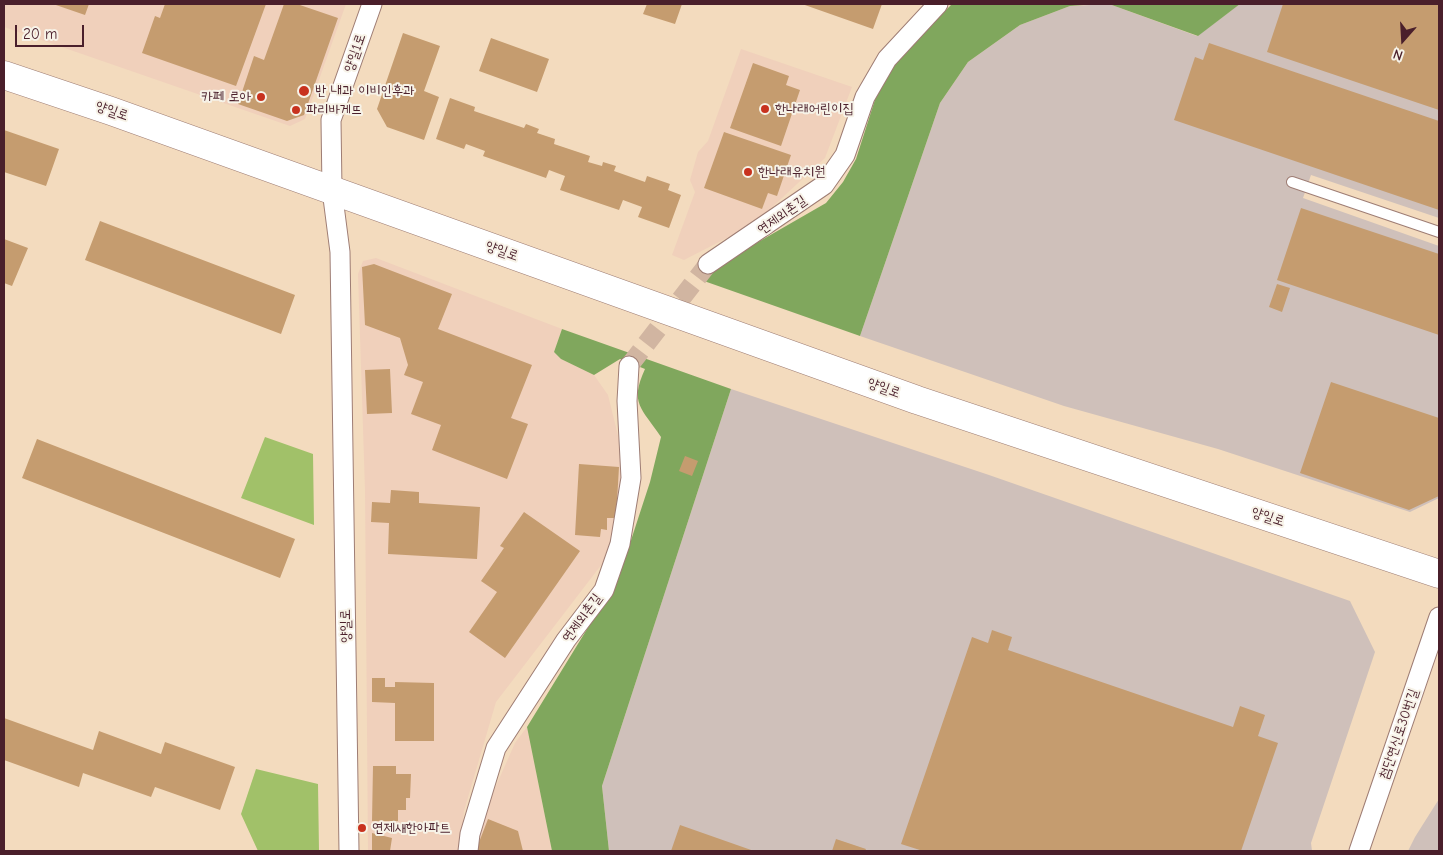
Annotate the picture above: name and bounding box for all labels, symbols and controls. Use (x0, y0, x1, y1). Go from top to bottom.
scale bar (18, 15, 86, 47)
north arrow (1378, 15, 1428, 65)
text: 20 m (23, 25, 57, 43)
street label: 양일1로 (341, 32, 369, 74)
text: N (1391, 45, 1405, 64)
place label: 반 내과 이비인후과 (315, 83, 414, 99)
marker: 반 내과 이비인후과 (297, 84, 311, 98)
place label: 카페 로아 (201, 89, 251, 105)
marker: 카페 로아 (255, 91, 267, 103)
street label: 양일로 (93, 98, 131, 124)
place label: 한나래어린이집 (775, 101, 854, 117)
place label: 파리바게뜨 (306, 102, 362, 118)
marker: 한나래어린이집 (759, 103, 771, 115)
marker: 파리바게뜨 (290, 104, 302, 116)
place label: 한나래유치원 (758, 164, 826, 180)
marker: 한나래유치원 (742, 166, 754, 178)
street label: 연제외촌길 (754, 192, 810, 238)
street label: 양일로 (483, 237, 521, 265)
street label: 양일로 (865, 374, 903, 402)
street label: 양일로 (1249, 504, 1287, 530)
street label: 연제외촌길 (559, 590, 605, 646)
street label: 양일로 (337, 609, 355, 643)
street label: 첨단연신로30번길 (1376, 687, 1422, 781)
place label: 연제새한아파트 (372, 820, 451, 836)
marker: 연제새한아파트 (356, 822, 368, 834)

